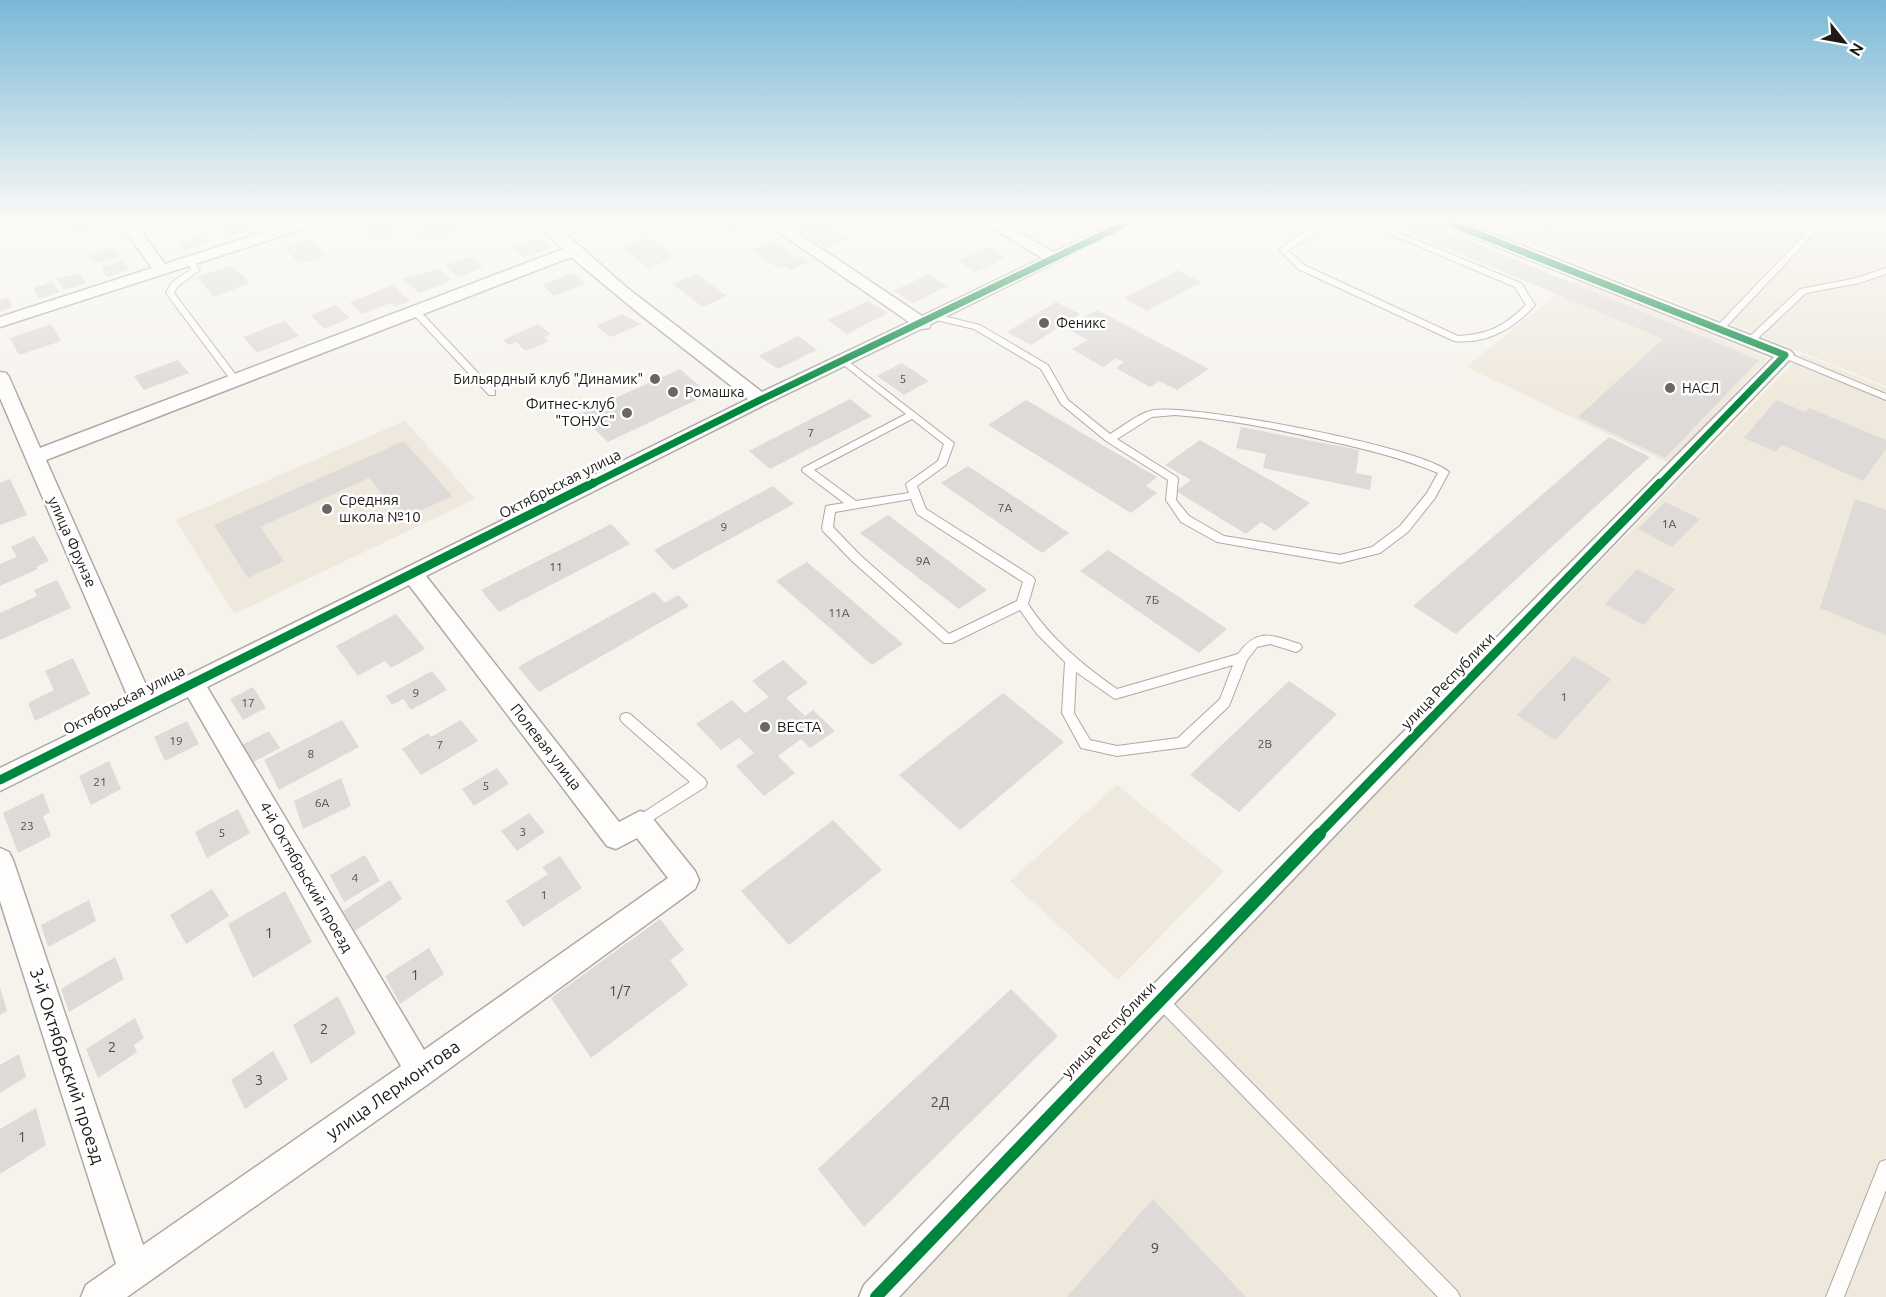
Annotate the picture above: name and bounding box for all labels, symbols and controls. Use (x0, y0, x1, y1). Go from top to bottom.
north arrow (1814, 12, 1874, 72)
text: N (1846, 40, 1868, 59)
place label: Феникс (1056, 315, 1106, 331)
marker: Феникс (1037, 316, 1051, 330)
place label: Бильярдный клуб "Динамик" (453, 371, 643, 387)
marker: Бильярдный клуб "Динамик" (648, 372, 662, 386)
house number: 5 (900, 372, 906, 385)
place label: НАСЛ (1682, 380, 1719, 396)
marker: НАСЛ (1663, 381, 1677, 395)
place label: Ромашка (685, 384, 745, 400)
marker: Ромашка (666, 385, 680, 399)
place label: Фитнес-клуб "ТОНУС" (526, 395, 615, 429)
marker: Фитнес-клуб "ТОНУС" (620, 406, 634, 420)
house number: 7 (808, 426, 814, 439)
street label: Октябрьская улица (496, 445, 624, 522)
place label: Средняя школа №10 (339, 491, 421, 525)
street label: улица Фрунзе (45, 494, 100, 590)
house number: 7А (998, 501, 1012, 514)
marker: Средняя школа №10 (320, 502, 334, 516)
house number: 1А (1662, 517, 1676, 530)
house number: 9 (721, 520, 727, 533)
house number: 9А (916, 554, 930, 567)
house number: 11 (549, 560, 563, 573)
house number: 7Б (1145, 593, 1159, 606)
house number: 11А (828, 606, 850, 619)
street label: улица Республики (1397, 629, 1498, 732)
street label: Октябрьская улица (60, 661, 188, 738)
house number: 9 (413, 686, 419, 699)
house number: 1 (1561, 690, 1567, 703)
house number: 17 (241, 696, 255, 709)
street label: Полевая улица (507, 700, 585, 793)
place label: ВЕСТА (777, 718, 822, 735)
marker: ВЕСТА (758, 720, 772, 734)
house number: 19 (169, 734, 183, 747)
house number: 2В (1258, 737, 1272, 750)
house number: 7 (437, 738, 443, 751)
house number: 8 (308, 747, 315, 760)
house number: 21 (93, 775, 107, 788)
house number: 5 (483, 779, 489, 792)
house number: 6А (315, 796, 329, 809)
street label: 4-й Октябрьский проезд (255, 799, 357, 955)
house number: 23 (20, 819, 34, 832)
house number: 3 (520, 825, 526, 838)
house number: 5 (219, 826, 225, 839)
house number: 4 (352, 871, 358, 885)
house number: 1 (541, 888, 547, 901)
house number: 1 (265, 924, 273, 941)
street label: 3-й Октябрьский проезд (27, 965, 109, 1167)
house number: 1 (411, 966, 419, 983)
street label: улица Республики (1058, 978, 1159, 1081)
house number: 1/7 (609, 982, 631, 999)
house number: 2 (320, 1020, 328, 1037)
street label: улица Лермонтова (322, 1036, 463, 1143)
house number: 2 (108, 1038, 116, 1055)
house number: 3 (255, 1071, 263, 1088)
house number: 2Д (931, 1093, 949, 1110)
house number: 1 (18, 1128, 26, 1145)
house number: 9 (1151, 1239, 1159, 1256)

